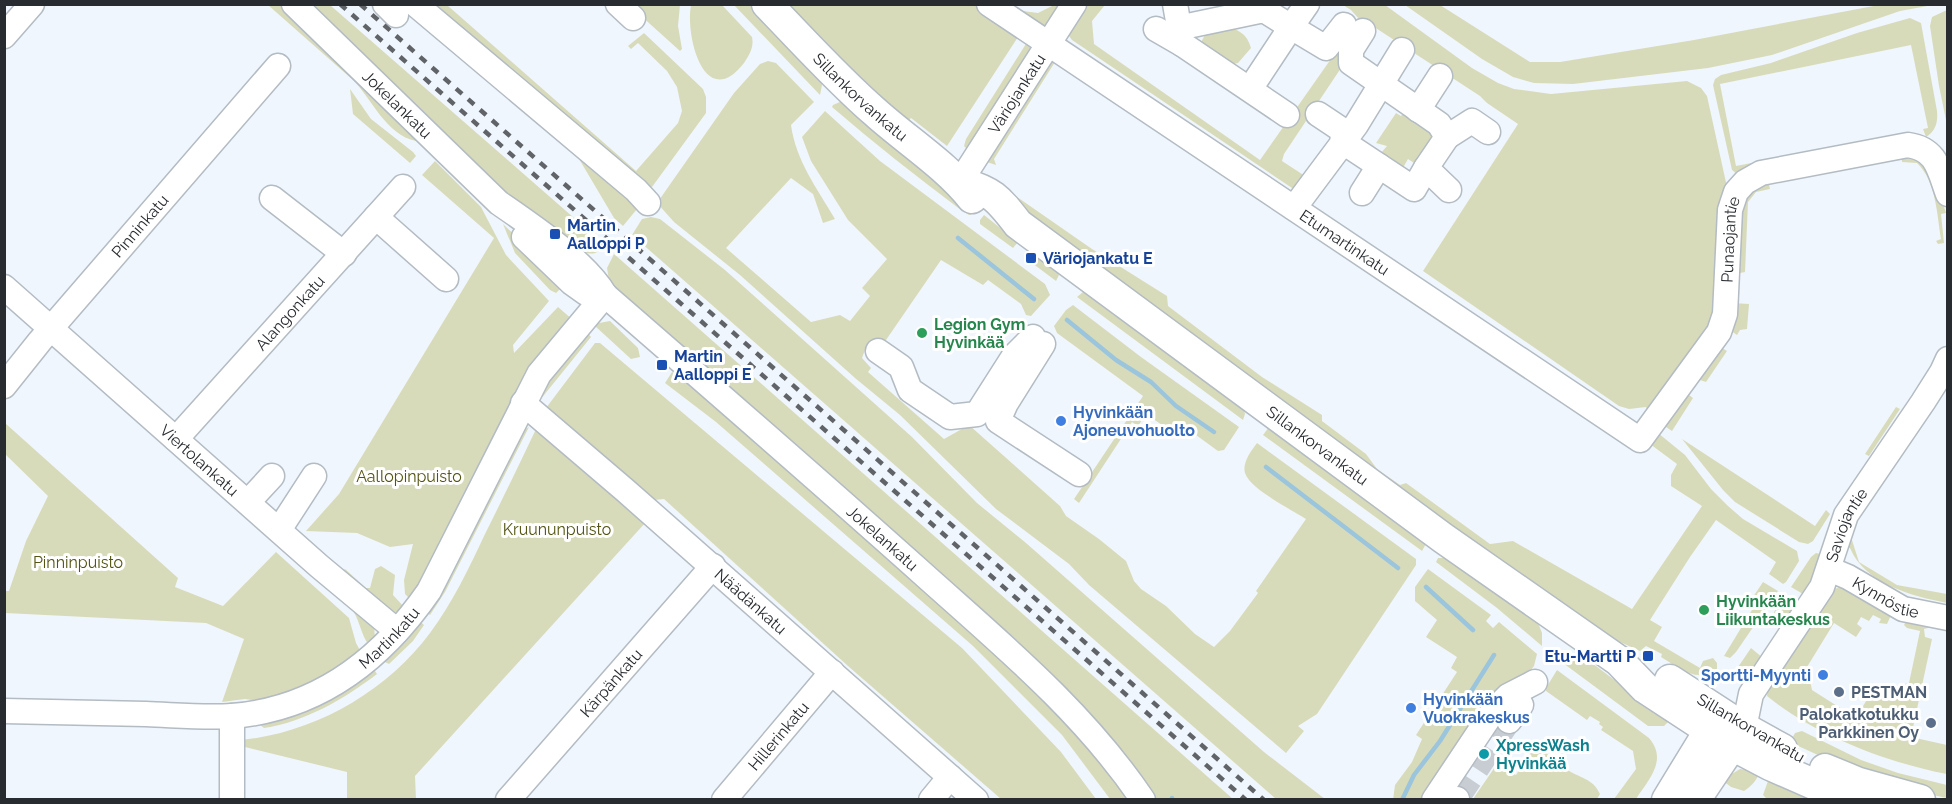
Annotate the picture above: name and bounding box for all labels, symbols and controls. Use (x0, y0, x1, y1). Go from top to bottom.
street label: Sillankorvankatu (809, 49, 912, 145)
street label: Väriojankatu (984, 50, 1049, 137)
street label: Jokelankatu (359, 66, 436, 142)
street label: Pinninkatu (107, 190, 172, 261)
street label: Punaojantie (1717, 194, 1743, 283)
street label: Etumartinkatu (1296, 205, 1393, 279)
place label: Martin Aalloppi P (567, 216, 645, 253)
marker: Martin Aalloppi P (548, 227, 562, 241)
place label: Väriojankatu E (1043, 249, 1153, 268)
marker: Väriojankatu E (1024, 251, 1038, 265)
street label: Alangonkatu (251, 271, 328, 354)
place label: Legion Gym Hyvinkää (934, 315, 1025, 352)
marker: Legion Gym Hyvinkää (915, 326, 929, 340)
place label: Martin Aalloppi E (674, 347, 752, 384)
marker: Martin Aalloppi E (655, 358, 669, 372)
street label: Sillankorvankatu (1263, 402, 1372, 489)
place label: Hyvinkään Ajoneuvohuolto (1073, 403, 1195, 440)
marker: Hyvinkään Ajoneuvohuolto (1054, 414, 1068, 428)
street label: Viertolankatu (156, 420, 243, 500)
park label: Aallopinpuisto (356, 467, 462, 486)
street label: Saviojantie (1822, 484, 1871, 564)
street label: Jokelankatu (843, 501, 922, 575)
park label: Kruununpuisto (503, 520, 611, 539)
park label: Pinninpuisto (33, 553, 123, 572)
street label: Näädänkatu (711, 564, 791, 638)
street label: Kynnöstie (1849, 572, 1921, 621)
place label: Hyvinkään Liikuntakeskus (1716, 592, 1830, 629)
street label: Martinkatu (355, 603, 423, 672)
marker: Hyvinkään Liikuntakeskus (1697, 603, 1711, 617)
street label: Kärpänkatu (576, 645, 646, 721)
place label: Etu-Martti P (1544, 647, 1636, 666)
marker: Etu-Martti P (1641, 649, 1655, 663)
place label: Sportti-Myynti (1701, 666, 1811, 685)
marker: Sportti-Myynti (1816, 668, 1830, 682)
place label: PESTMAN (1851, 683, 1927, 702)
marker: PESTMAN (1832, 685, 1846, 699)
street label: Sillankorvankatu (1694, 689, 1808, 767)
place label: Hyvinkään Vuokrakeskus (1423, 690, 1530, 727)
street label: Hillerinkatu (744, 698, 812, 774)
marker: Hyvinkään Vuokrakeskus (1404, 701, 1418, 715)
place label: Palokatkotukku Parkkinen Oy (1799, 705, 1919, 742)
marker: Palokatkotukku Parkkinen Oy (1924, 716, 1938, 730)
place label: XpressWash Hyvinkää (1495, 736, 1590, 773)
marker: XpressWash Hyvinkää (1477, 747, 1491, 761)

